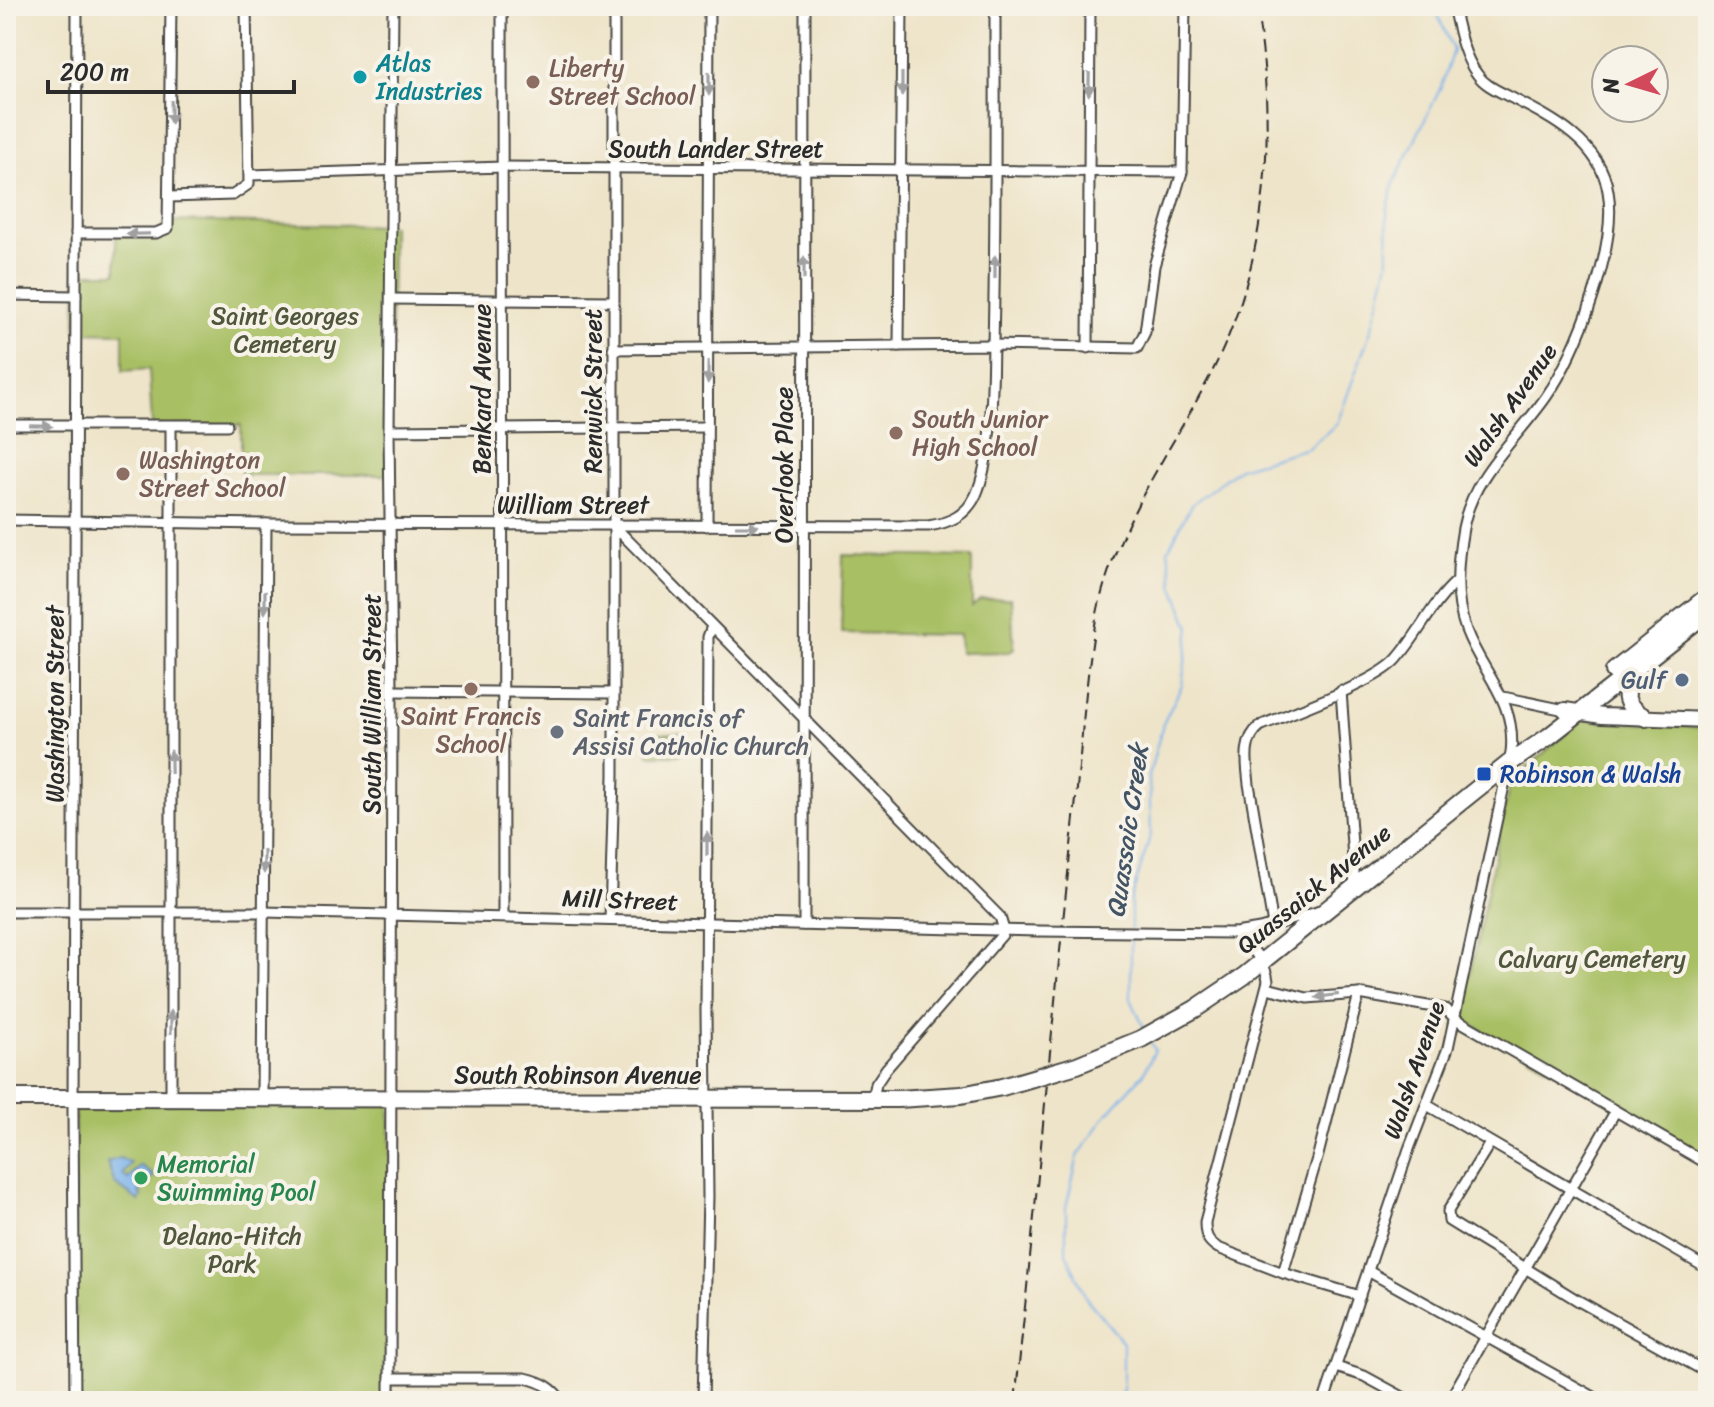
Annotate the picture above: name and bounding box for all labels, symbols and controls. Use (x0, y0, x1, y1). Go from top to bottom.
place label: Atlas Industries (375, 42, 482, 112)
scale bar (48, 44, 294, 94)
north arrow (1590, 44, 1670, 124)
place label: Liberty Street School (549, 47, 697, 117)
text: 200 m (60, 51, 129, 93)
marker: Atlas Industries (351, 68, 369, 86)
one-way arrow (703, 72, 715, 97)
one-way arrow (896, 72, 908, 97)
one-way arrow (1083, 72, 1095, 97)
marker: Liberty Street School (524, 73, 542, 91)
text: N (1590, 76, 1631, 96)
one-way arrow (165, 100, 177, 125)
street label: South Lander Street (608, 128, 824, 170)
one-way arrow (125, 227, 150, 240)
one-way arrow (989, 254, 1001, 279)
one-way arrow (798, 255, 810, 280)
park label: Saint Georges Cemetery (211, 295, 359, 365)
street label: Benkard Avenue (461, 304, 503, 474)
street label: Renwick Street (572, 309, 614, 473)
street label: Walsh Avenue (1452, 334, 1569, 476)
one-way arrow (701, 360, 714, 385)
street label: Overlook Place (763, 387, 805, 543)
place label: South Junior High School (912, 398, 1049, 468)
one-way arrow (29, 420, 54, 432)
marker: South Junior High School (887, 424, 905, 442)
place label: Washington Street School (139, 439, 287, 509)
marker: Washington Street School (114, 465, 132, 483)
street label: William Street (497, 484, 650, 526)
one-way arrow (735, 520, 760, 532)
one-way arrow (259, 590, 271, 615)
street label: South William Street (351, 594, 393, 814)
street label: Washington Street (34, 604, 76, 803)
place label: Gulf (1621, 659, 1669, 701)
marker: Gulf (1673, 671, 1691, 689)
marker: Saint Francis School (462, 680, 480, 698)
place label: Saint Francis School (401, 695, 541, 765)
place label: Saint Francis of Assisi Catholic Church (572, 697, 809, 767)
marker: Saint Francis of Assisi Catholic Church (548, 723, 566, 741)
water label: Quassaic Creek (1092, 738, 1162, 921)
one-way arrow (165, 749, 177, 774)
place label: Robinson & Walsh (1500, 753, 1682, 795)
marker: Robinson & Walsh (1475, 765, 1493, 783)
street label: Quassaick Avenue (1227, 813, 1401, 965)
one-way arrow (701, 831, 713, 856)
one-way arrow (258, 850, 270, 875)
street label: Mill Street (561, 877, 679, 923)
park label: Calvary Cemetery (1498, 938, 1686, 980)
one-way arrow (1314, 990, 1339, 1003)
street label: Walsh Avenue (1371, 995, 1457, 1145)
one-way arrow (165, 1009, 177, 1034)
street label: South Robinson Avenue (454, 1054, 702, 1096)
place label: Memorial Swimming Pool (157, 1143, 317, 1213)
marker: Memorial Swimming Pool (132, 1169, 150, 1187)
park label: Delano-Hitch Park (162, 1215, 302, 1285)

